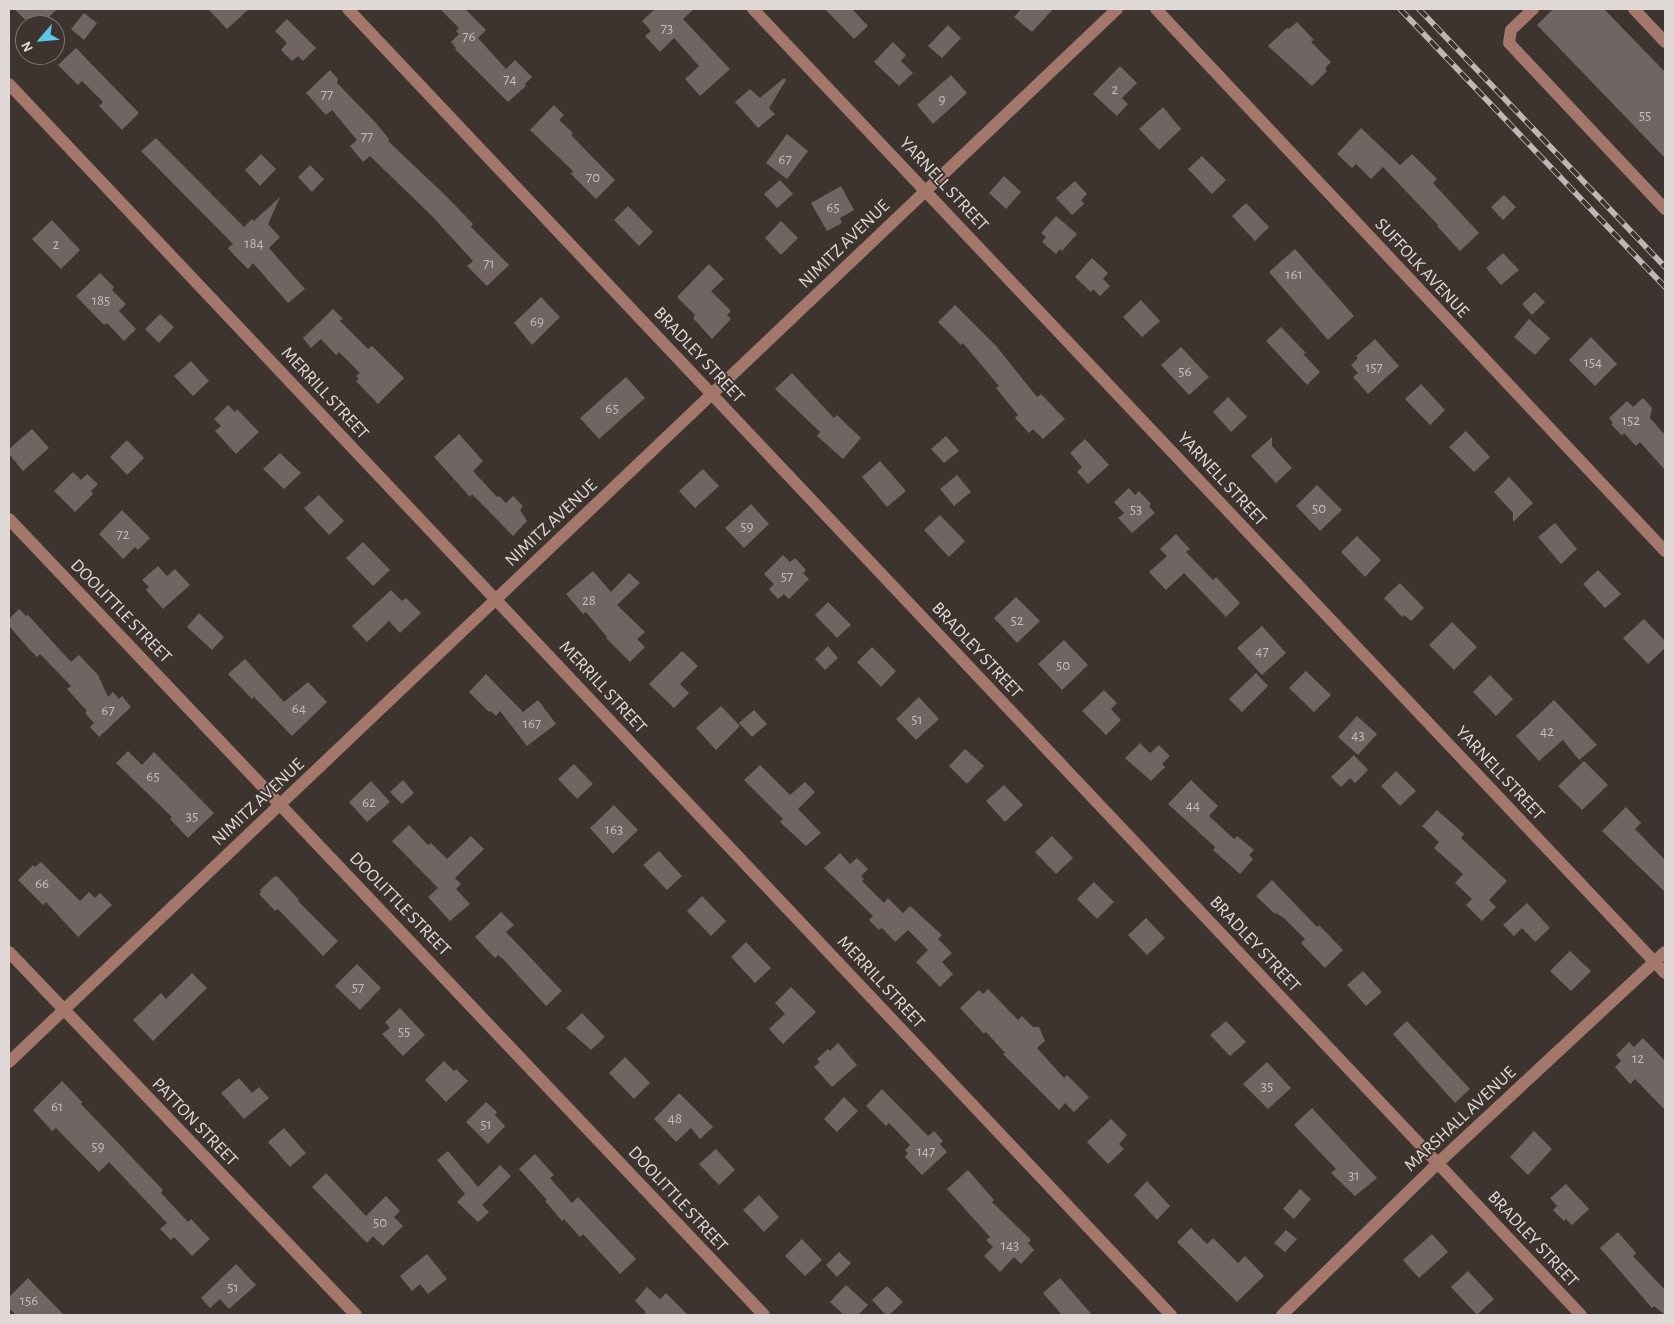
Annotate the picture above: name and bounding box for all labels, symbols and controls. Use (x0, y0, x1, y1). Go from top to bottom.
north arrow (15, 15, 65, 65)
house number: 73 (661, 19, 673, 37)
house number: 76 (462, 27, 476, 45)
text: N (19, 39, 36, 54)
house number: 74 (503, 70, 517, 88)
house number: 2 (1112, 80, 1118, 98)
house number: 77 (321, 85, 333, 103)
house number: 9 (938, 90, 946, 108)
house number: 55 (1639, 106, 1651, 124)
house number: 77 (361, 127, 373, 145)
street label: YARNELL STREET (895, 132, 993, 236)
house number: 67 (778, 150, 792, 168)
house number: 70 (586, 168, 600, 186)
street label: NIMITZ AVENUE (794, 195, 894, 293)
house number: 65 (826, 198, 840, 216)
street label: SUFFOLK AVENUE (1370, 214, 1474, 322)
house number: 184 (244, 234, 264, 252)
house number: 2 (53, 235, 59, 253)
house number: 71 (483, 254, 495, 272)
house number: 161 (1285, 265, 1303, 283)
house number: 185 (92, 291, 110, 309)
street label: BRADLEY STREET (649, 302, 749, 408)
house number: 69 (530, 312, 544, 330)
street label: MERRILL STREET (277, 342, 373, 444)
house number: 154 (1584, 353, 1602, 371)
house number: 157 (1365, 358, 1383, 376)
house number: 56 (1178, 362, 1192, 380)
house number: 65 (605, 399, 619, 417)
house number: 152 (1622, 411, 1640, 429)
street label: YARNELL STREET (1173, 427, 1271, 531)
street label: NIMITZ AVENUE (500, 475, 602, 571)
house number: 50 (1312, 499, 1326, 517)
house number: 53 (1130, 500, 1142, 518)
house number: 59 (740, 517, 754, 535)
house number: 72 (116, 525, 130, 543)
street label: DOOLITTLE STREET (66, 554, 176, 668)
house number: 57 (781, 567, 793, 585)
house number: 28 (582, 591, 596, 609)
street label: BRADLEY STREET (927, 597, 1027, 703)
house number: 52 (1010, 611, 1024, 629)
street label: MERRILL STREET (555, 636, 651, 738)
house number: 47 (1255, 642, 1269, 660)
house number: 50 (1056, 656, 1070, 674)
house number: 64 (292, 699, 306, 717)
house number: 67 (101, 701, 115, 719)
house number: 51 (911, 710, 923, 728)
house number: 167 (523, 714, 541, 732)
street label: YARNELL STREET (1451, 721, 1549, 825)
house number: 42 (1540, 722, 1554, 740)
house number: 43 (1351, 726, 1365, 744)
street label: NIMITZ AVENUE (207, 754, 309, 850)
house number: 65 (146, 767, 160, 785)
house number: 62 (362, 793, 376, 811)
house number: 44 (1186, 796, 1200, 814)
house number: 35 (186, 807, 198, 825)
house number: 163 (605, 820, 623, 838)
street label: DOOLITTLE STREET (345, 847, 455, 961)
house number: 66 (35, 874, 49, 892)
street label: BRADLEY STREET (1205, 891, 1305, 997)
street label: MERRILL STREET (833, 931, 929, 1033)
house number: 57 (352, 978, 364, 996)
house number: 55 (398, 1022, 410, 1040)
house number: 12 (1632, 1049, 1644, 1067)
street label: MARSHALL AVENUE (1400, 1062, 1520, 1176)
street label: PATTON STREET (147, 1073, 243, 1171)
house number: 35 (1261, 1077, 1273, 1095)
house number: 61 (51, 1097, 63, 1115)
house number: 48 (668, 1109, 682, 1127)
house number: 51 (480, 1115, 492, 1133)
house number: 59 (91, 1137, 105, 1155)
street label: DOOLITTLE STREET (624, 1142, 732, 1256)
house number: 147 (917, 1142, 935, 1160)
house number: 31 (1348, 1166, 1360, 1184)
street label: BRADLEY STREET (1483, 1186, 1583, 1292)
house number: 50 (373, 1213, 387, 1231)
house number: 143 (1001, 1236, 1019, 1254)
house number: 51 (227, 1278, 239, 1296)
house number: 156 (20, 1291, 38, 1309)

